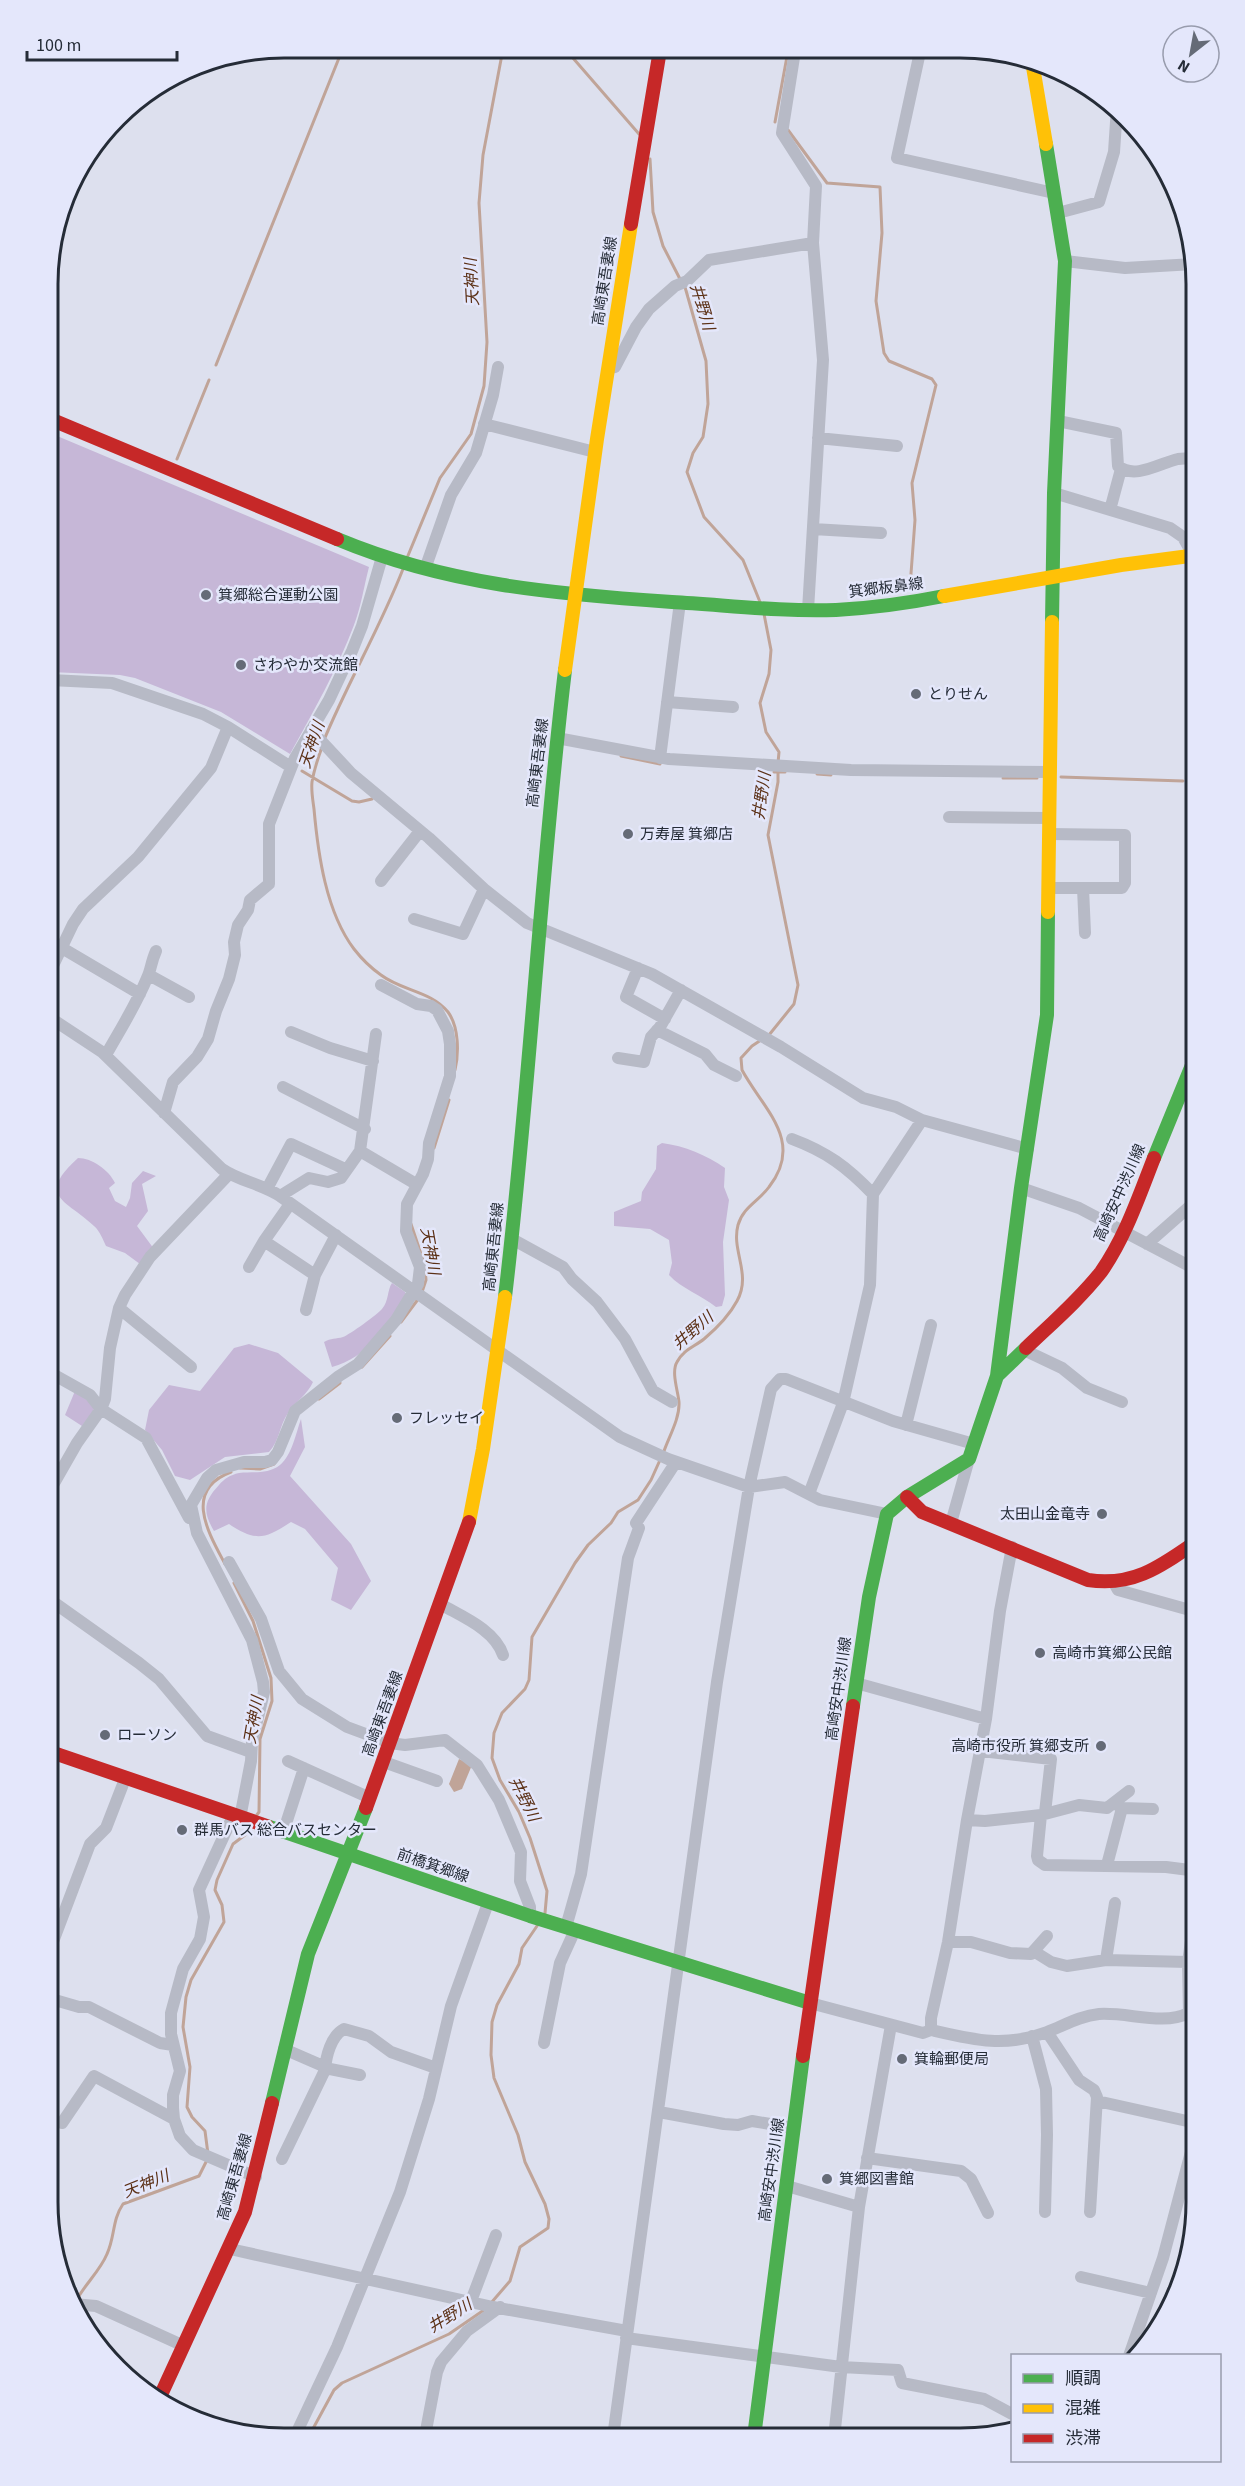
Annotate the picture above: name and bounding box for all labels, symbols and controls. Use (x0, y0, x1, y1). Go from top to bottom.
scale bar (27, 24, 177, 62)
north arrow (1161, 24, 1221, 84)
text: 100 m (36, 33, 81, 58)
text: N (1174, 54, 1194, 78)
street label: 高崎東吾妻線 (588, 235, 622, 327)
water label: 天神川 (460, 255, 484, 307)
water label: 井野川 (684, 281, 720, 335)
street label: 箕郷板鼻線 (847, 573, 925, 603)
place label: 箕郷総合運動公園 (218, 585, 338, 606)
marker: 箕郷総合運動公園 (199, 588, 213, 602)
place label: さわやか交流館 (253, 655, 358, 676)
marker: さわやか交流館 (234, 658, 248, 672)
place label: とりせん (928, 684, 988, 705)
marker: とりせん (909, 687, 923, 701)
water label: 天神川 (294, 717, 331, 771)
street label: 高崎東吾妻線 (522, 717, 554, 809)
water label: 井野川 (748, 769, 777, 821)
place label: 万寿屋 箕郷店 (640, 824, 733, 845)
marker: 万寿屋 箕郷店 (621, 827, 635, 841)
street label: 高崎安中渋川線 (1089, 1141, 1151, 1245)
street label: 高崎東吾妻線 (479, 1201, 509, 1293)
water label: 天神川 (415, 1225, 445, 1279)
water label: 井野川 (668, 1306, 720, 1355)
place label: フレッセイ (409, 1408, 484, 1429)
marker: フレッセイ (390, 1411, 404, 1425)
place label: 太田山金竜寺 (1000, 1504, 1090, 1525)
marker: 太田山金竜寺 (1095, 1507, 1109, 1521)
street label: 高崎安中渋川線 (821, 1636, 857, 1742)
place label: 高崎市箕郷公民館 (1052, 1643, 1172, 1664)
marker: 高崎市箕郷公民館 (1033, 1646, 1047, 1660)
street label: 高崎東吾妻線 (358, 1668, 408, 1760)
water label: 天神川 (239, 1692, 269, 1746)
place label: ローソン (117, 1725, 177, 1746)
marker: ローソン (98, 1728, 112, 1742)
place label: 高崎市役所 箕郷支所 (951, 1736, 1089, 1757)
marker: 高崎市役所 箕郷支所 (1094, 1739, 1108, 1753)
water label: 井野川 (503, 1773, 546, 1827)
place label: 群馬バス 総合バスセンター (194, 1820, 377, 1841)
marker: 群馬バス 総合バスセンター (175, 1823, 189, 1837)
street label: 前橋箕郷線 (394, 1844, 472, 1888)
place label: 箕輪郵便局 (914, 2049, 989, 2070)
marker: 箕輪郵便局 (895, 2052, 909, 2066)
street label: 高崎安中渋川線 (754, 2117, 790, 2223)
street label: 高崎東吾妻線 (213, 2131, 257, 2223)
water label: 天神川 (120, 2164, 174, 2203)
place label: 箕郷図書館 (839, 2169, 914, 2190)
marker: 箕郷図書館 (820, 2172, 834, 2186)
water label: 井野川 (424, 2293, 478, 2338)
legend (1011, 2354, 1221, 2462)
text: 順調 (1065, 2366, 1101, 2391)
text: 混雑 (1065, 2396, 1101, 2421)
text: 渋滞 (1065, 2426, 1101, 2451)

